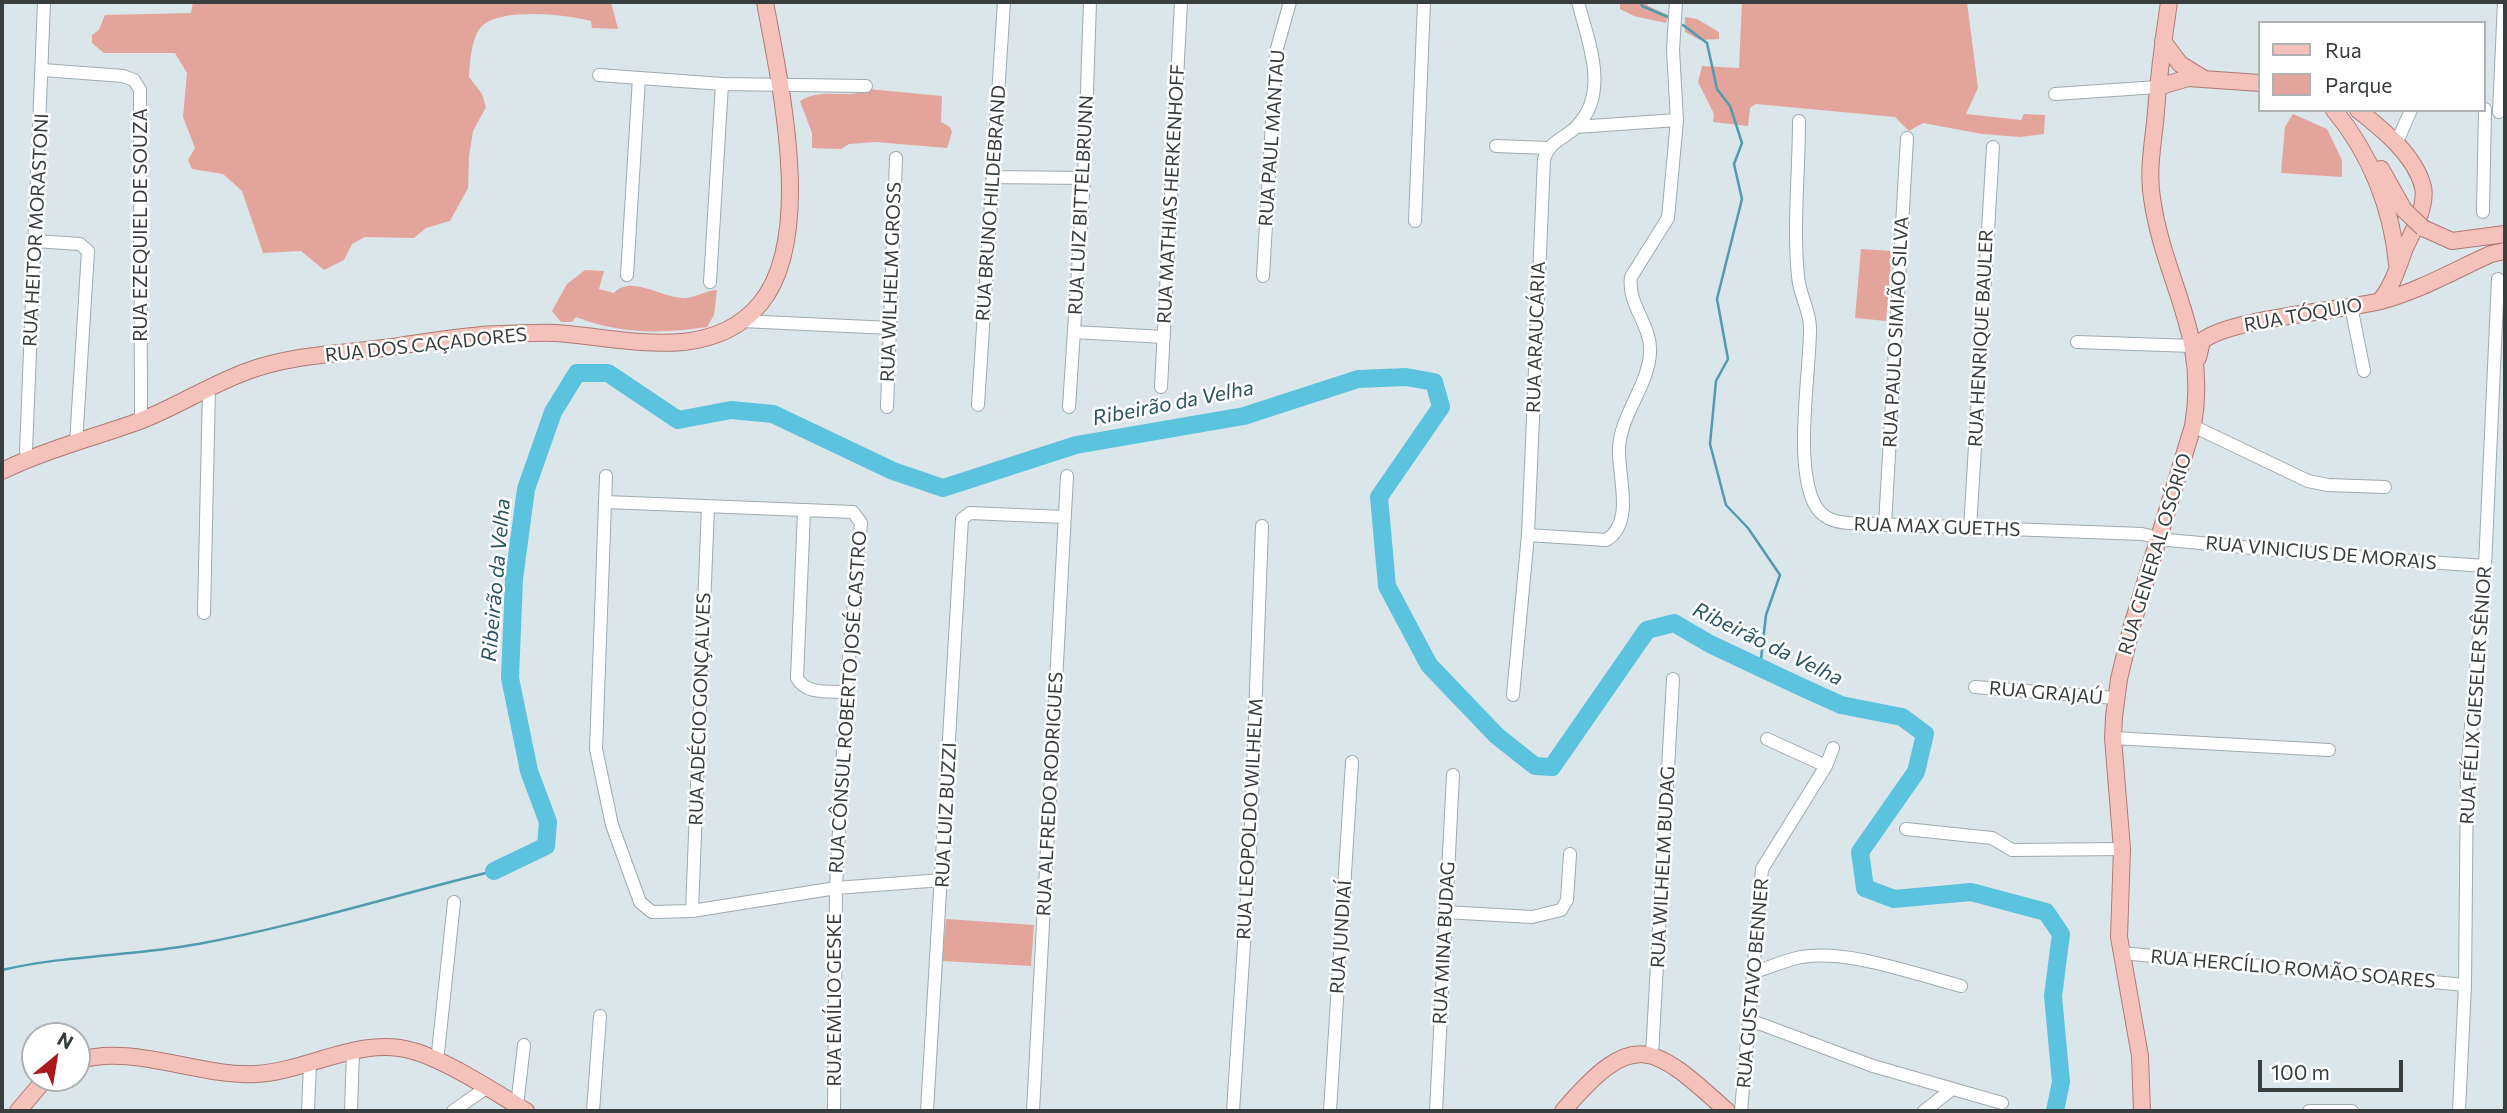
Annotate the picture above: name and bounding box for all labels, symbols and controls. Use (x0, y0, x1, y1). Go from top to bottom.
legend (2258, 21, 2486, 112)
text: Rua (2325, 37, 2362, 62)
street label: RUA PAUL MANTAU (1254, 49, 1290, 227)
street label: RUA MATHIAS HERKENHOFF (1153, 64, 1189, 324)
text: Parque (2325, 72, 2392, 97)
street label: RUA BRUNO HILDEBRAND (971, 84, 1011, 322)
street label: RUA LUIZ BITTELBRUNN (1064, 95, 1098, 315)
street label: RUA EZEQUIEL DE SOUZA (130, 108, 152, 342)
street label: RUA HEITOR MORASTONI (19, 113, 53, 347)
street label: RUA WILHELM GROSS (876, 181, 906, 383)
street label: RUA PAULO SIMIÃO SILVA (1879, 216, 1913, 448)
street label: RUA HENRIQUE BAULER (1964, 228, 1998, 448)
street label: RUA ARAUCÁRIA (1522, 261, 1550, 413)
street label: RUA TÓQUIO (2242, 293, 2364, 337)
street label: RUA DOS CAÇADORES (324, 323, 528, 367)
water label: Ribeirão da Velha (1090, 375, 1256, 431)
street label: RUA GENERAL OSÓRIO (2113, 451, 2197, 657)
water label: Ribeirão da Velha (476, 497, 516, 663)
street label: RUA MAX GUETHS (1853, 513, 2021, 541)
street label: RUA CÔNSUL ROBERTO JOSÉ CASTRO (825, 530, 871, 874)
street label: RUA VINICIUS DE MORAIS (2204, 532, 2438, 574)
street label: RUA FÉLIX GIESELER SÊNIOR (2456, 565, 2496, 825)
street label: RUA ADÉCIO GONÇALVES (685, 592, 715, 826)
water label: Ribeirão da Velha (1689, 597, 1847, 691)
street label: RUA ALFREDO RODRIGUES (1032, 671, 1068, 917)
street label: RUA GRAJAÚ (1988, 677, 2104, 709)
street label: RUA LEOPOLDO WILHELM (1232, 698, 1268, 940)
street label: RUA LUIZ BUZZI (931, 742, 961, 888)
street label: RUA WILHELM BUDAG (1646, 765, 1680, 969)
street label: RUA MINA BUDAG (1428, 861, 1460, 1025)
street label: RUA GUSTAVO BENNER (1732, 877, 1774, 1089)
street label: RUA JUNDIAÍ (1326, 879, 1356, 995)
street label: RUA EMÍLIO GESKE (824, 914, 846, 1086)
street label: RUA HERCÍLIO ROMÃO SOARES (2150, 945, 2436, 993)
north arrow (21, 1022, 91, 1092)
text: N (54, 1027, 78, 1054)
scale bar (2262, 1046, 2407, 1090)
text: 100 m (2271, 1059, 2330, 1084)

